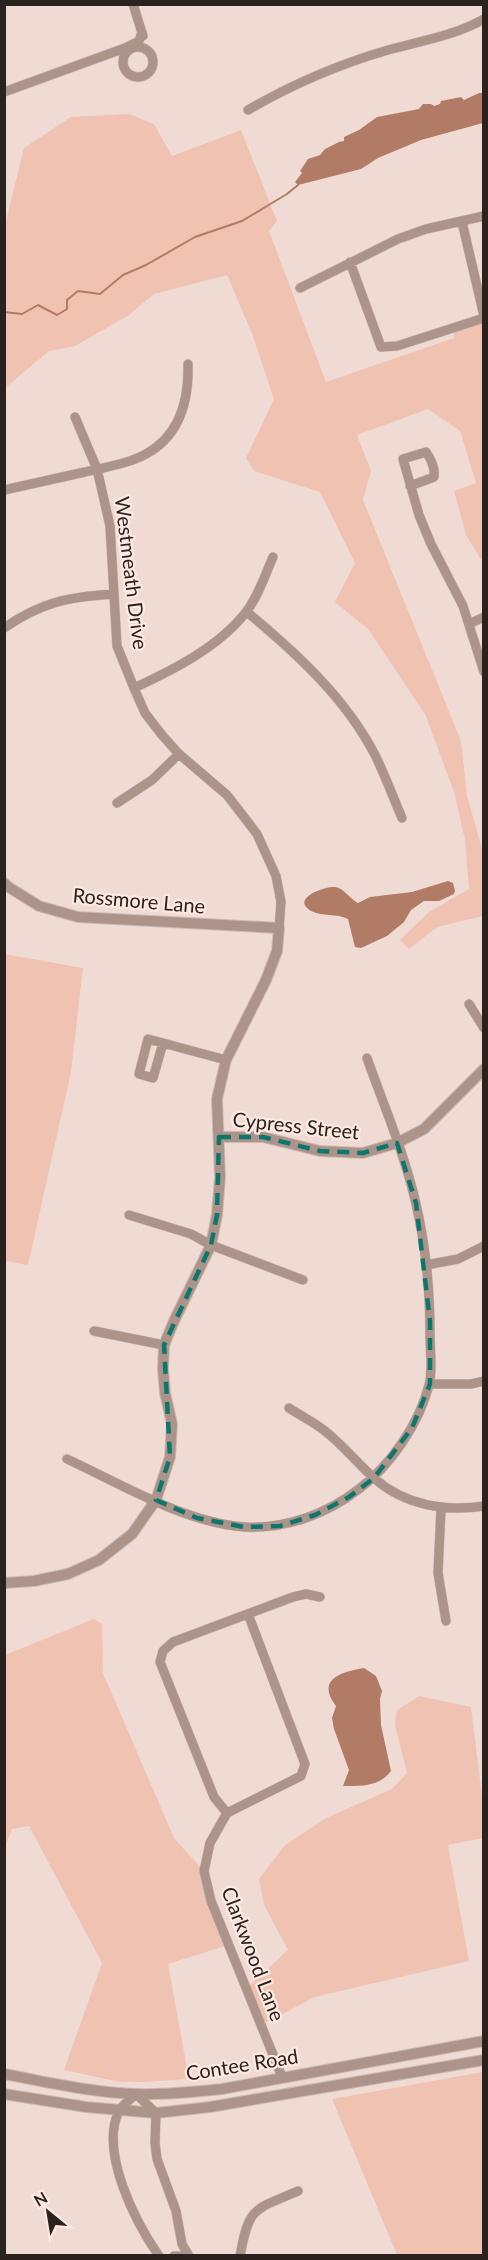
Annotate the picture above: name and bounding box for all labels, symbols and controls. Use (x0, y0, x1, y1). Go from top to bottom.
street label: Westmeath Drive (111, 495, 153, 651)
street label: Rossmore Lane (72, 882, 206, 918)
street label: Cypress Street (232, 1106, 361, 1144)
street label: Clarkwood Lane (217, 1883, 291, 2024)
street label: Contee Road (184, 2043, 300, 2085)
north arrow (18, 2182, 78, 2242)
text: N (30, 2187, 50, 2210)

